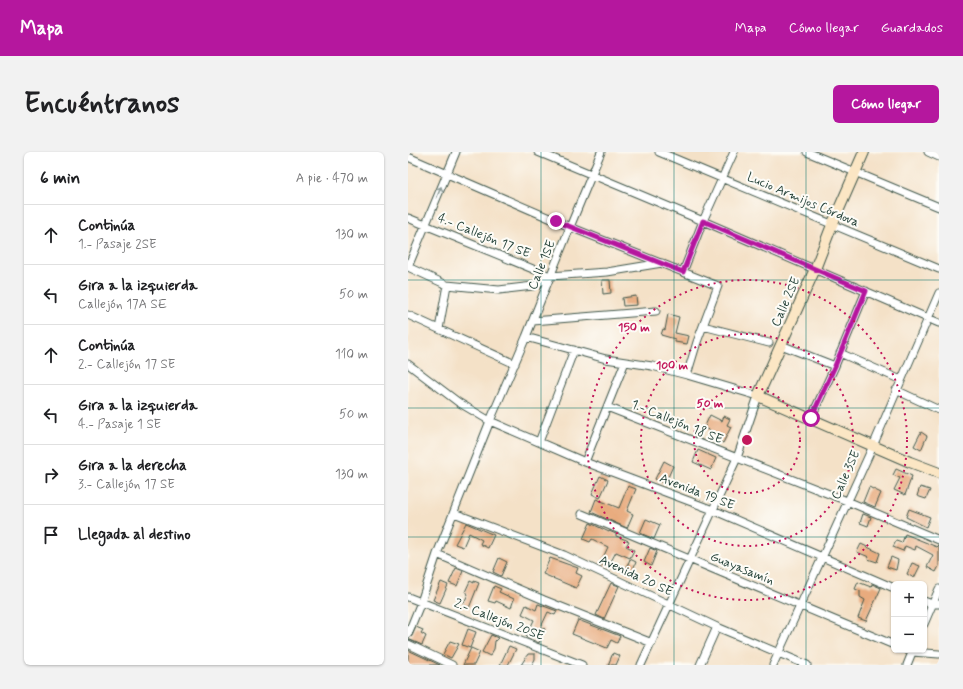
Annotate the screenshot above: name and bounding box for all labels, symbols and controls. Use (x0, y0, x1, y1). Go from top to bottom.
text: Mapa (20, 16, 63, 41)
text: Mapa (735, 19, 767, 37)
text: Cómo llegar (789, 19, 859, 37)
text: Guardados (881, 19, 943, 37)
button: Cómo llegar (833, 85, 939, 123)
text: Encuéntranos (24, 86, 180, 123)
text: 6 min (40, 167, 80, 189)
street label: Lucio Armijos Córdova (744, 169, 862, 231)
text: A pie · 470 m (296, 170, 368, 187)
one-way arrow (436, 187, 443, 199)
street label: 4.- Callejón 17 SE (435, 210, 533, 262)
route end (547, 212, 565, 230)
text: Continúa (78, 216, 135, 236)
icon: ahead (40, 224, 62, 246)
text: 130 m (335, 226, 368, 243)
text: 1.- Pasaje 2SE (78, 236, 157, 253)
street label: Calle 1SE (524, 237, 560, 292)
street label: Calle 2SE (768, 274, 805, 329)
text: Gira a la izquierda (78, 276, 197, 296)
icon: left (40, 284, 62, 306)
text: 50 m (339, 286, 368, 303)
text: Callejón 17A SE (78, 296, 167, 313)
text: 150 m (618, 320, 650, 336)
text: Continúa (78, 336, 135, 356)
icon: ahead (40, 344, 62, 366)
text: 110 m (335, 346, 368, 363)
text: 2.- Callejón 17 SE (78, 356, 175, 373)
text: 100 m (656, 358, 689, 374)
text: Gira a la izquierda (78, 396, 197, 416)
street label: 1.- Callejón 18 SE (629, 396, 726, 448)
text: 50 m (697, 396, 724, 412)
icon: left (40, 404, 62, 426)
text: 50 m (339, 406, 368, 423)
route start (802, 409, 820, 427)
text: 4.- Pasaje 1 SE (78, 416, 161, 433)
centre of rings (740, 433, 754, 447)
street label: Calle 3SE (828, 447, 865, 502)
text: Gira a la derecha (78, 456, 187, 476)
icon: right (40, 464, 62, 486)
text: 130 m (335, 466, 368, 483)
street label: Avenida 19 SE (657, 470, 737, 514)
text: 3.- Callejón 17 SE (78, 476, 175, 493)
icon: arrive (40, 524, 62, 546)
text: Llegada al destino (78, 525, 191, 545)
street label: Guayasamín (708, 548, 776, 590)
street label: Avenida 20 SE (596, 552, 676, 601)
map controls (891, 581, 927, 653)
button: + (891, 581, 927, 617)
street label: 2.- Callejón 20SE (451, 595, 547, 645)
button: − (891, 617, 927, 653)

